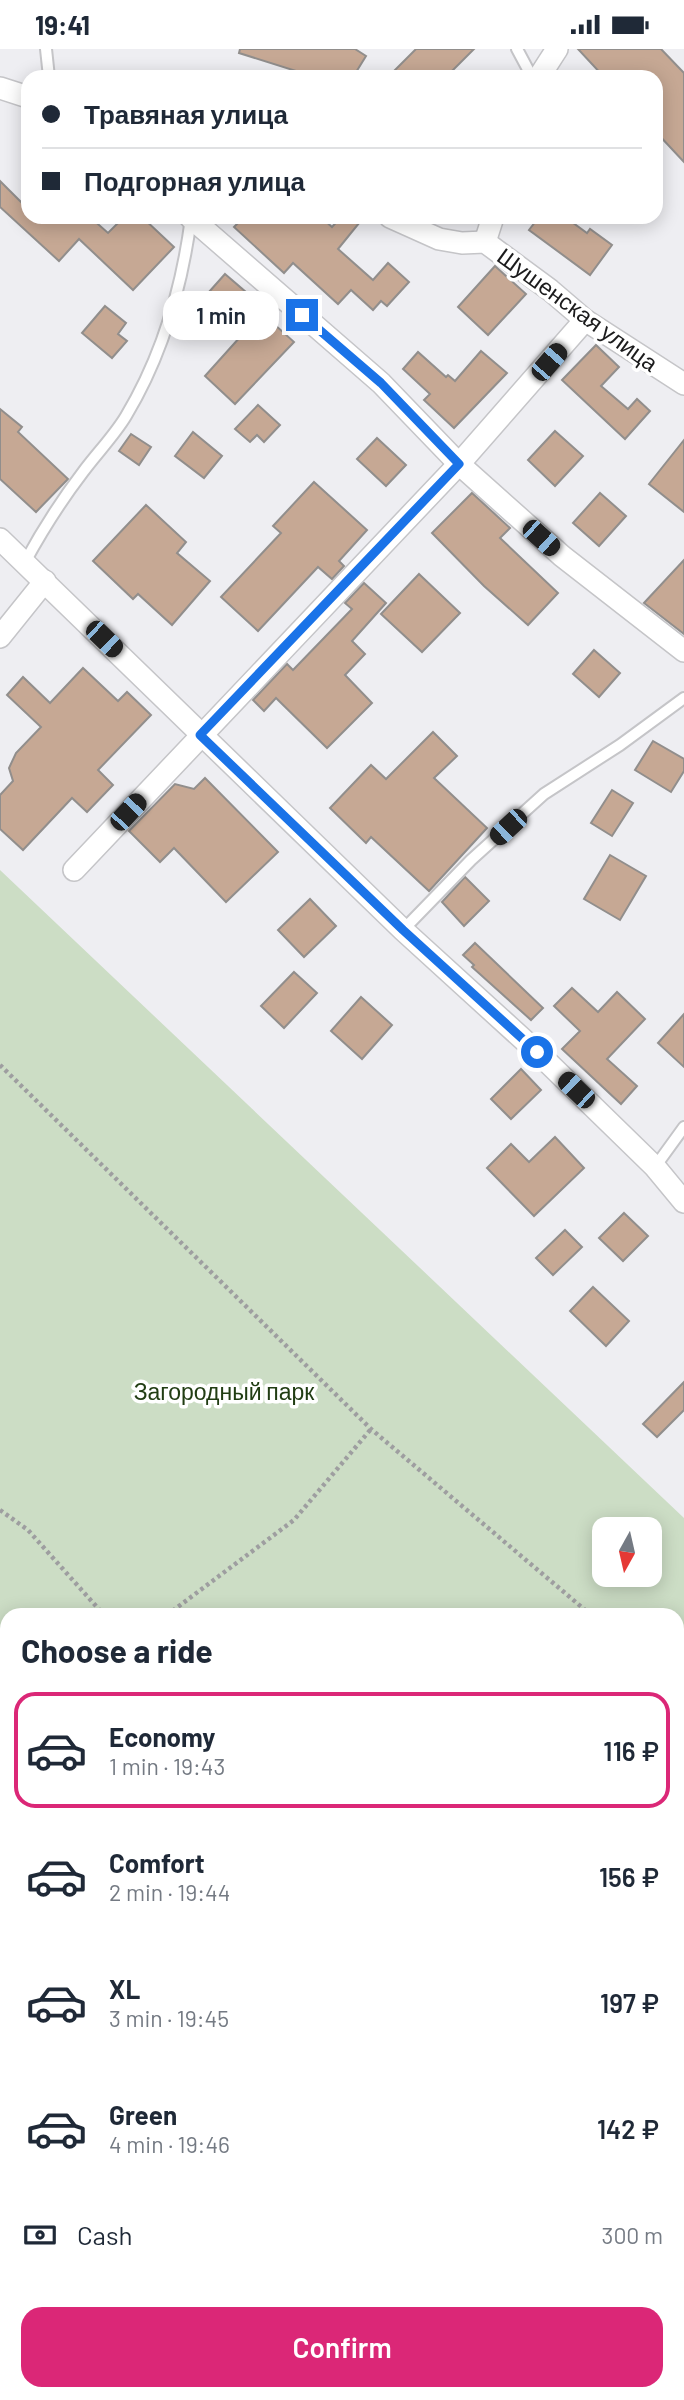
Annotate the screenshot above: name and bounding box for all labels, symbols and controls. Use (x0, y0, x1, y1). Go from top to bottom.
text: 19:41 (35, 9, 90, 40)
text: Травяная улица (84, 98, 288, 129)
text: Подгорная улица (84, 165, 305, 196)
street label: Шушенская улица (492, 241, 664, 377)
callout: 1 min (162, 291, 278, 339)
route end (286, 299, 318, 331)
text: 1 min (196, 301, 246, 329)
car (528, 339, 571, 385)
car (519, 516, 564, 560)
car (82, 617, 127, 661)
car (106, 789, 151, 835)
car (486, 805, 531, 849)
route start (521, 1036, 553, 1068)
car (554, 1068, 599, 1112)
park label: Загородный парк (134, 1377, 315, 1405)
north arrow (592, 1517, 662, 1587)
map controls (592, 1517, 662, 1587)
text: Choose a ride (21, 1631, 213, 1669)
icon: car (25, 1719, 88, 1782)
text: Economy (109, 1721, 215, 1752)
text: 116 ₽ (603, 1735, 659, 1766)
text: 1 min · 19:43 (109, 1752, 225, 1780)
icon: car (25, 1845, 88, 1908)
text: Comfort (109, 1847, 205, 1878)
text: 156 ₽ (599, 1861, 659, 1892)
text: 2 min · 19:44 (109, 1878, 230, 1906)
icon: car (25, 1971, 88, 2034)
text: XL (109, 1973, 140, 2004)
text: 197 ₽ (600, 1987, 659, 2018)
text: 3 min · 19:45 (109, 2004, 229, 2032)
icon: car (25, 2097, 88, 2160)
text: Green (109, 2099, 177, 2130)
text: 142 ₽ (597, 2113, 659, 2144)
text: 4 min · 19:46 (109, 2130, 230, 2158)
icon: cash (21, 2216, 59, 2254)
text: Cash (77, 2219, 132, 2250)
text: 300 m (602, 2221, 663, 2249)
button: Confirm (21, 2307, 663, 2387)

